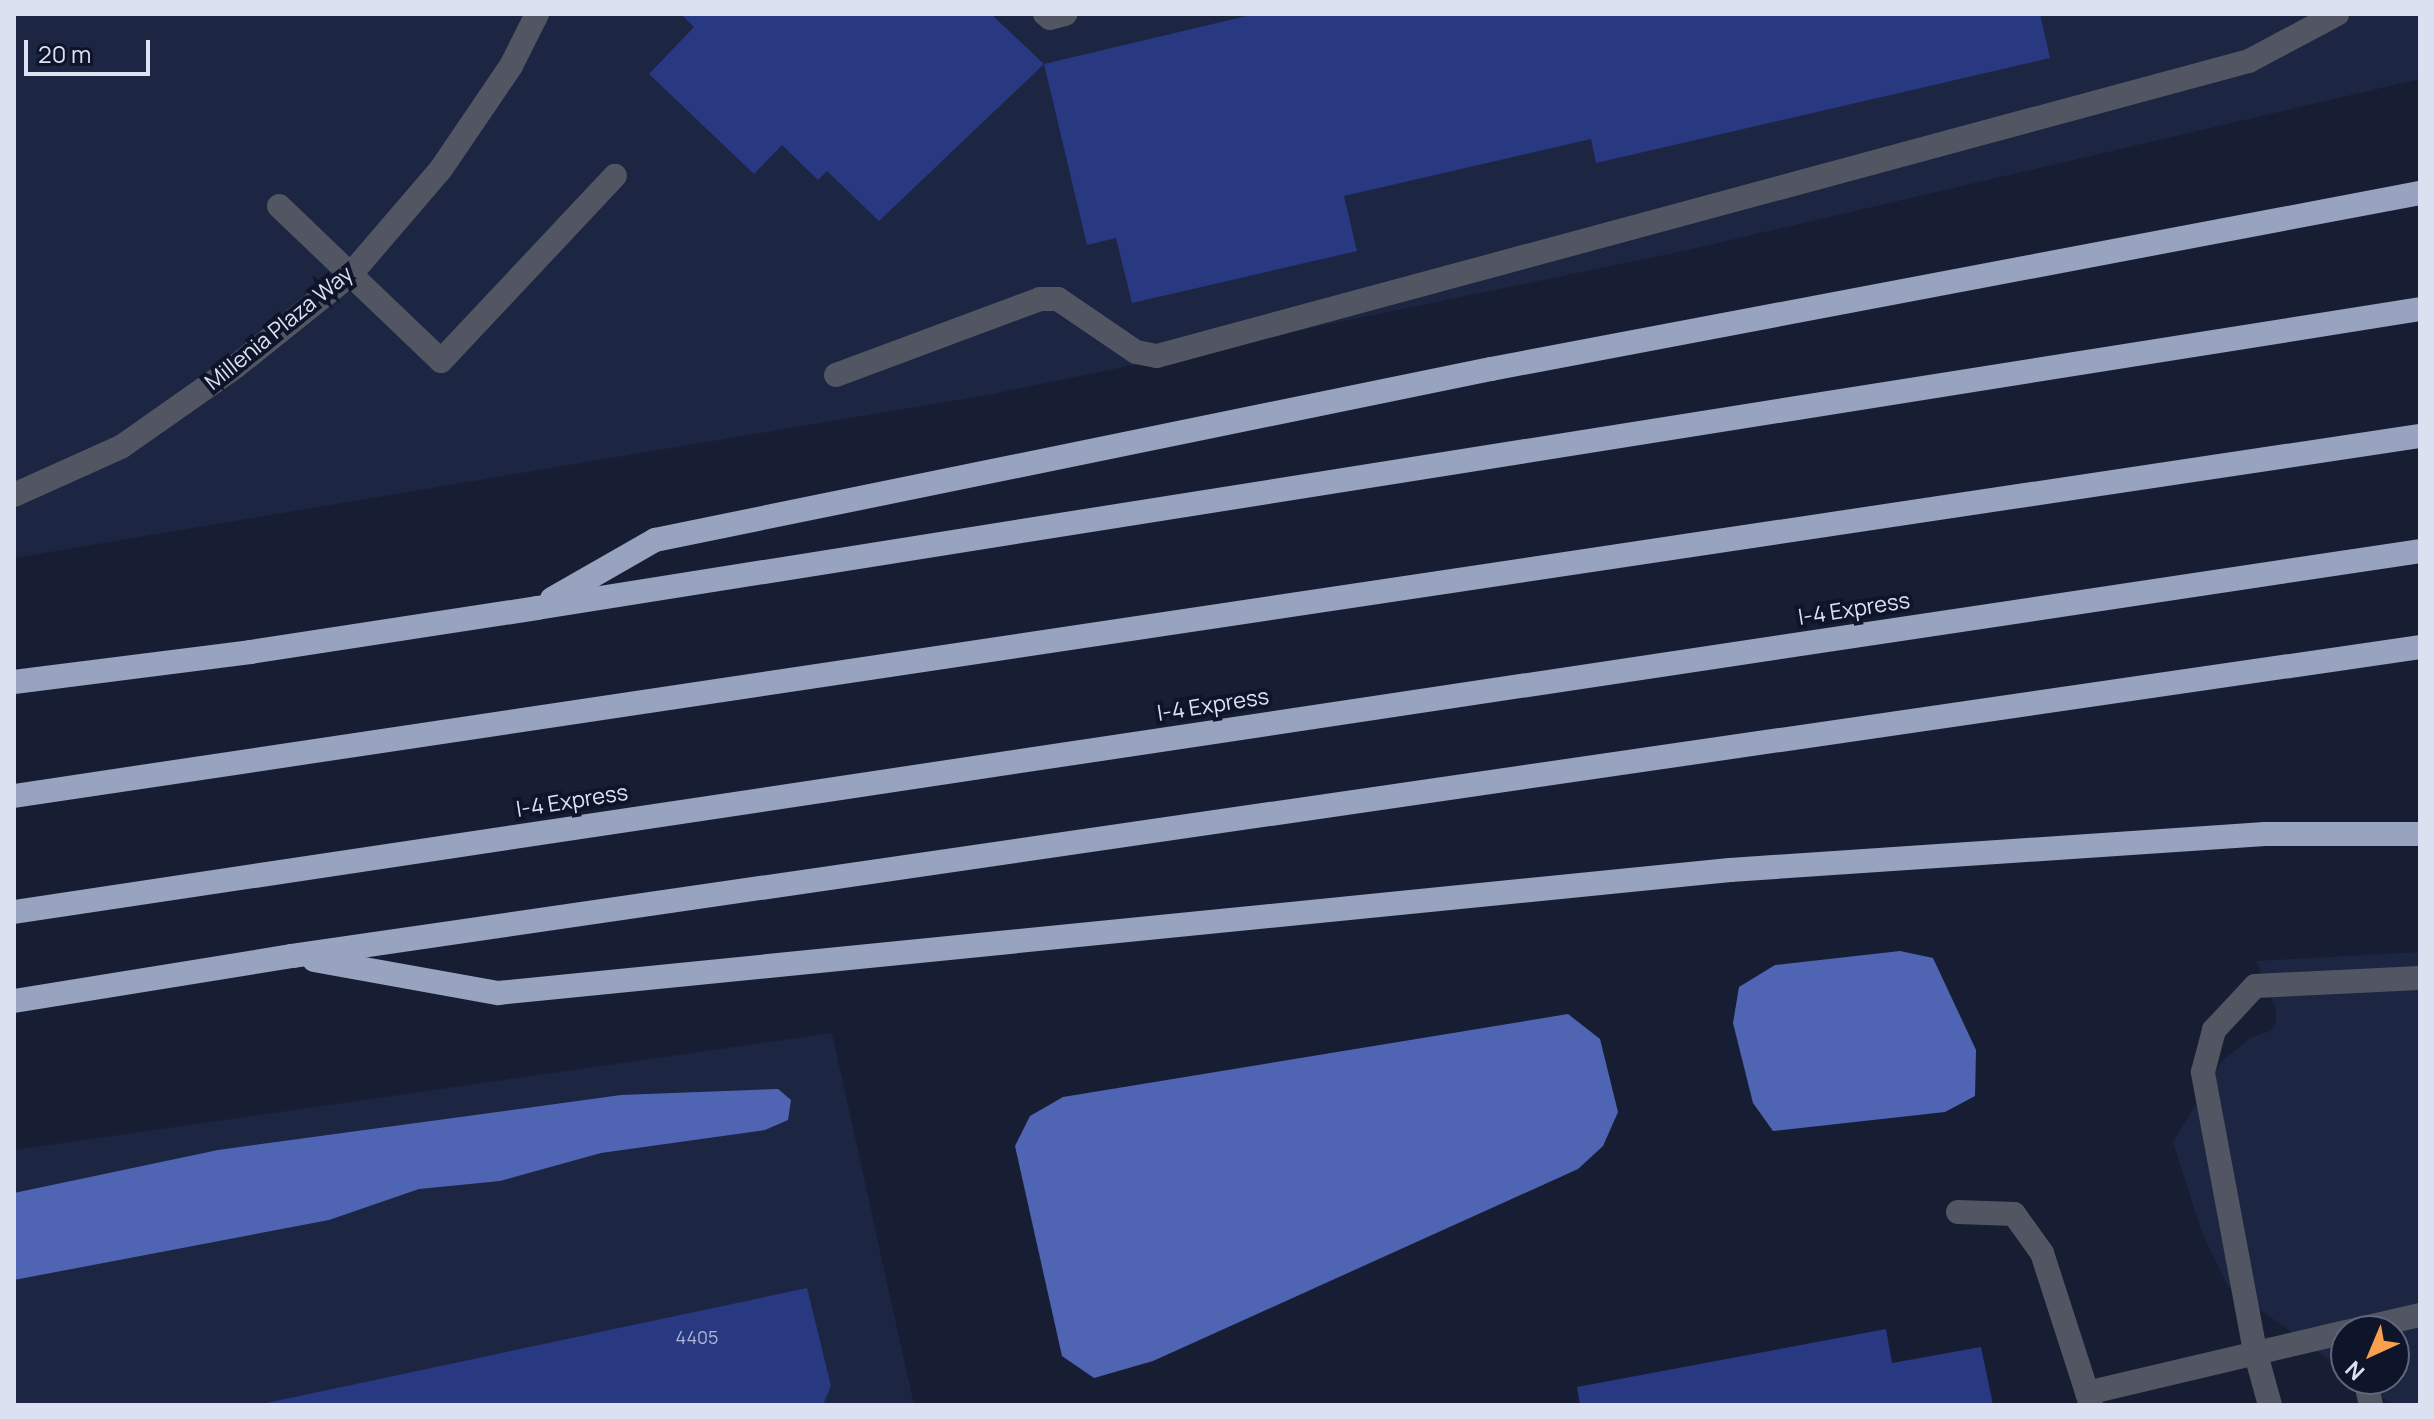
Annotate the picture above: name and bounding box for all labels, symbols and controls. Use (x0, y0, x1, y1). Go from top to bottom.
scale bar (28, 24, 154, 74)
text: 20 m (38, 37, 91, 70)
street label: Millenia Plaza Way (200, 260, 358, 396)
street label: I-4 Express (1796, 587, 1912, 631)
street label: I-4 Express (1155, 683, 1271, 727)
street label: I-4 Express (514, 779, 630, 823)
north arrow (2330, 1315, 2410, 1395)
house number: 4405 (676, 1326, 718, 1348)
text: N (2339, 1355, 2371, 1387)

